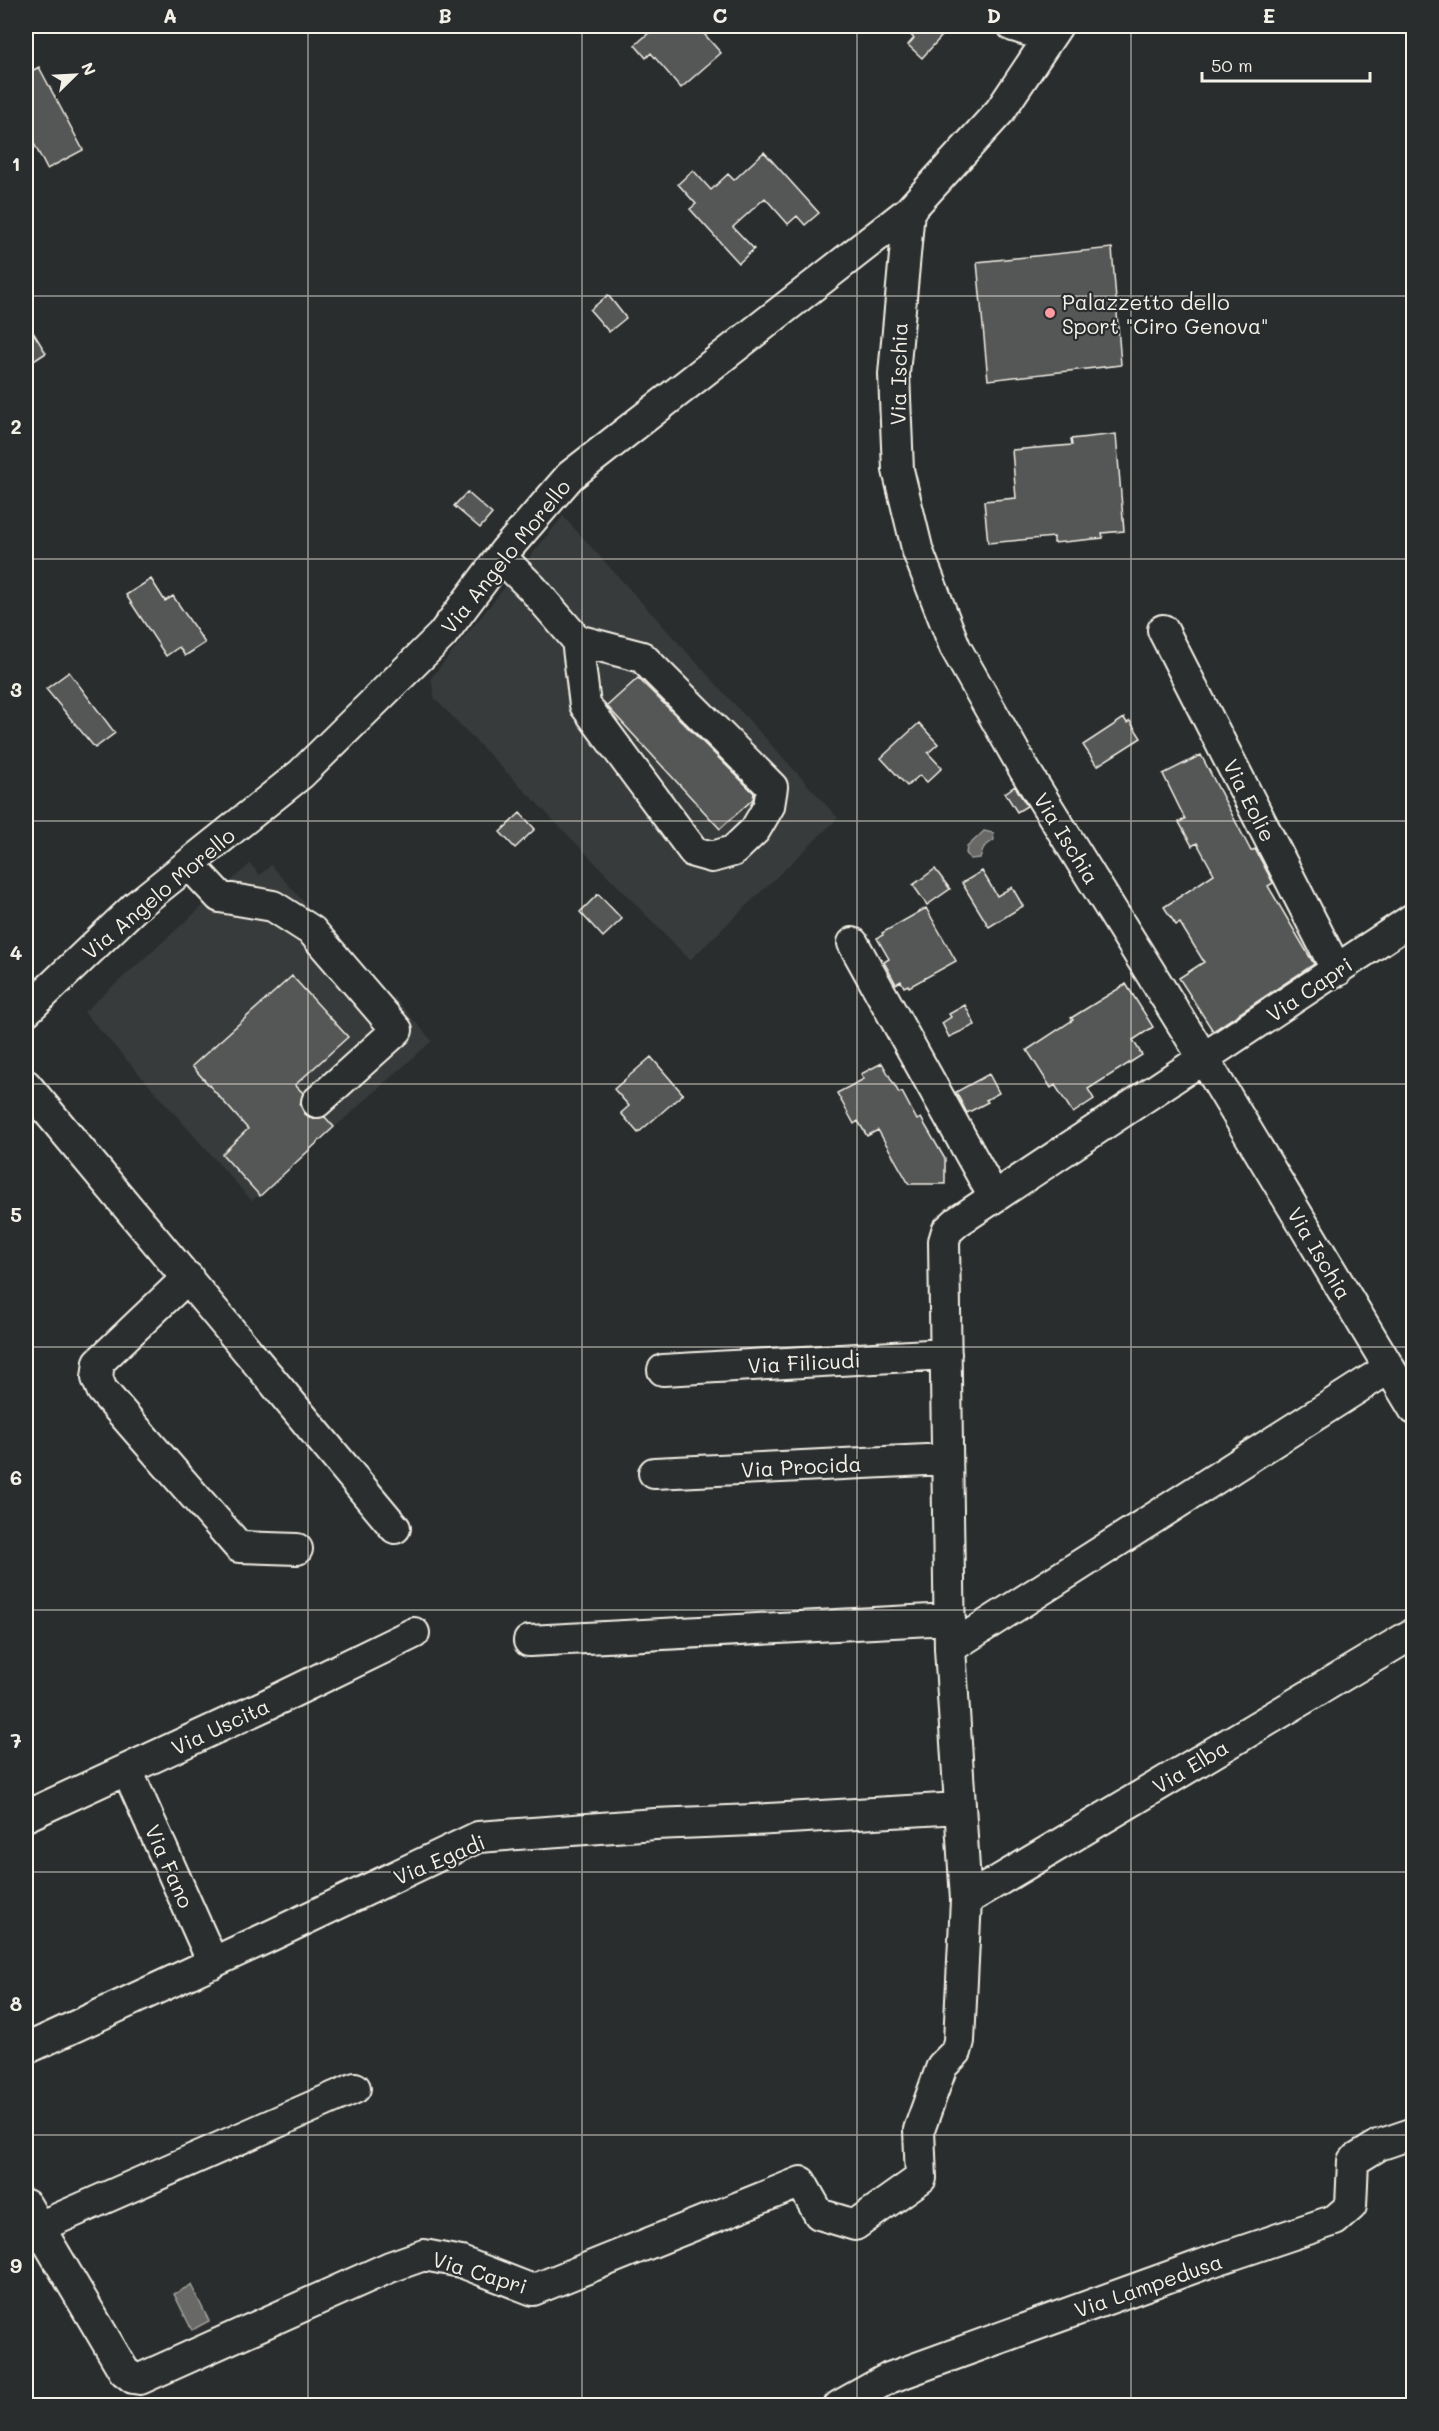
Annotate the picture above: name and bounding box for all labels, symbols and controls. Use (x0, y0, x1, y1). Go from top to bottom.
text: A (163, 2, 177, 28)
text: B (438, 2, 452, 28)
text: C (713, 2, 728, 28)
text: D (987, 2, 1001, 28)
text: E (1263, 2, 1275, 28)
north arrow (45, 45, 105, 105)
scale bar (1202, 45, 1370, 83)
text: 50 m (1211, 53, 1253, 77)
text: N (77, 59, 101, 79)
text: 1 (12, 150, 20, 176)
place label: Palazzetto dello Sport "Ciro Genova" (1062, 288, 1269, 339)
marker: Palazzetto dello Sport "Ciro Genova" (1043, 306, 1057, 320)
street label: Via Ischia (884, 322, 912, 426)
text: 2 (10, 413, 22, 439)
street label: Via Angelo Morello (434, 473, 576, 639)
text: 3 (10, 676, 22, 702)
street label: Via Eolie (1218, 754, 1282, 846)
street label: Via Ischia (1028, 787, 1106, 889)
street label: Via Angelo Morello (76, 821, 240, 965)
text: 4 (10, 939, 23, 965)
street label: Via Capri (1261, 950, 1357, 1028)
text: 5 (10, 1201, 22, 1227)
street label: Via Ischia (1282, 1202, 1358, 1304)
street label: Via Filicudi (747, 1346, 861, 1378)
street label: Via Procida (740, 1449, 862, 1483)
text: 6 (10, 1464, 22, 1490)
street label: Via Uscita (167, 1692, 273, 1760)
text: 7 (10, 1727, 22, 1753)
street label: Via Elba (1147, 1733, 1233, 1799)
street label: Via Fano (140, 1820, 200, 1912)
street label: Via Egadi (389, 1828, 489, 1890)
text: 8 (10, 1990, 22, 2016)
street label: Via Capri (429, 2245, 531, 2299)
street label: Via Lampedusa (1070, 2247, 1226, 2323)
text: 9 (10, 2252, 22, 2278)

